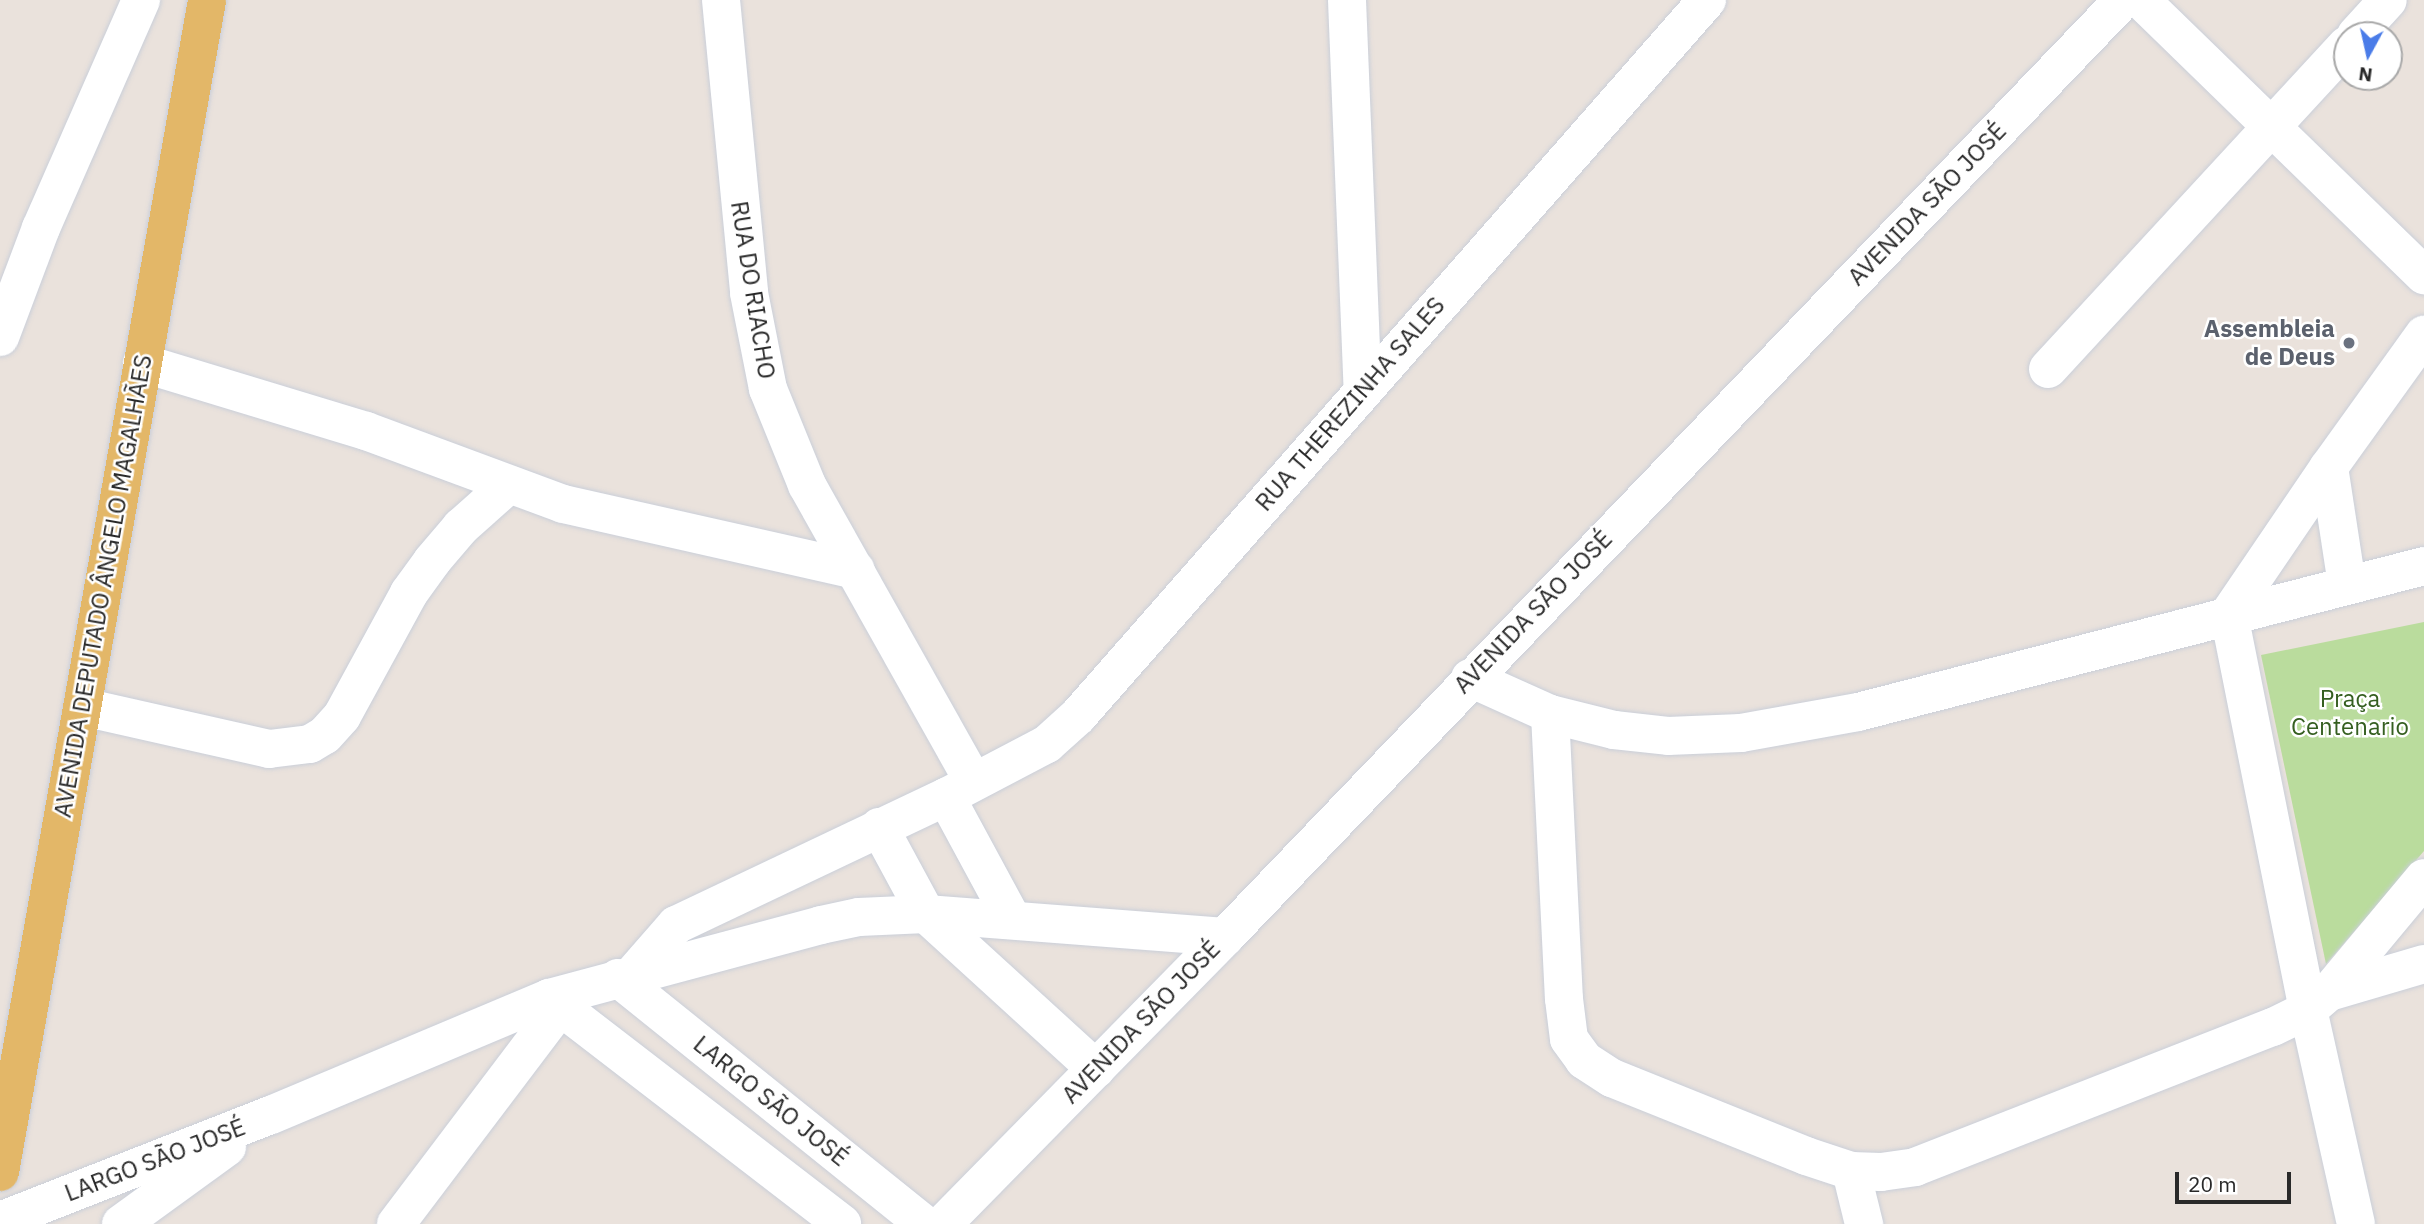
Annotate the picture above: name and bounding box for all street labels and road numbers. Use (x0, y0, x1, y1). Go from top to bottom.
street label: AVENIDA SÃO JOSÉ (1842, 117, 2012, 291)
street label: RUA DO RIACHO (725, 199, 781, 381)
street label: RUA THEREZINHA SALES (1249, 291, 1451, 517)
street label: AVENIDA DEPUTADO ÂNGELO MAGALHÃES (48, 352, 158, 820)
street label: AVENIDA SÃO JOSÉ (1448, 525, 1618, 699)
street label: AVENIDA SÃO JOSÉ (1056, 935, 1226, 1109)
street label: LARGO SÃO JOSÉ (688, 1030, 854, 1172)
street label: LARGO SÃO JOSÉ (61, 1112, 249, 1208)

